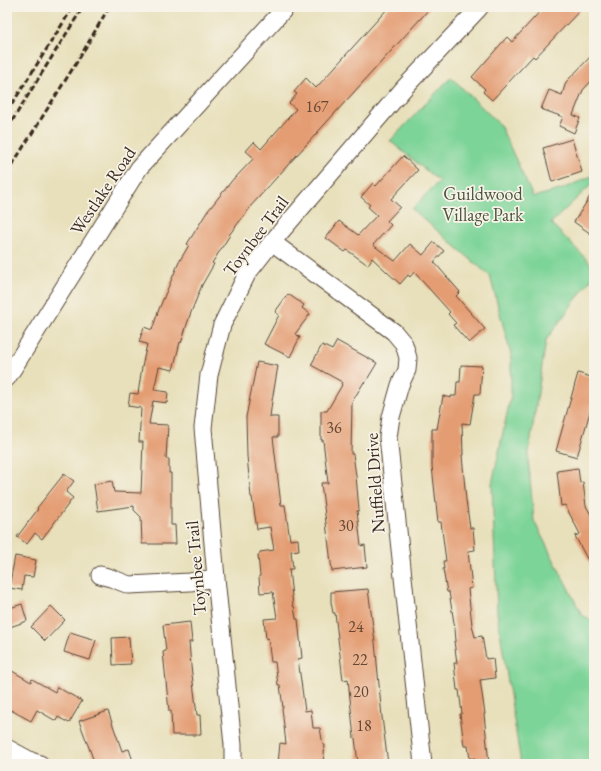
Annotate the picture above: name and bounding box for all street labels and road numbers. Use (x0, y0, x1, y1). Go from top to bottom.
street label: Westlake Road (65, 142, 141, 239)
street label: Toynbee Trail (218, 191, 293, 281)
street label: Nuffield Drive (360, 432, 389, 534)
street label: Toynbee Trail (180, 520, 211, 616)

